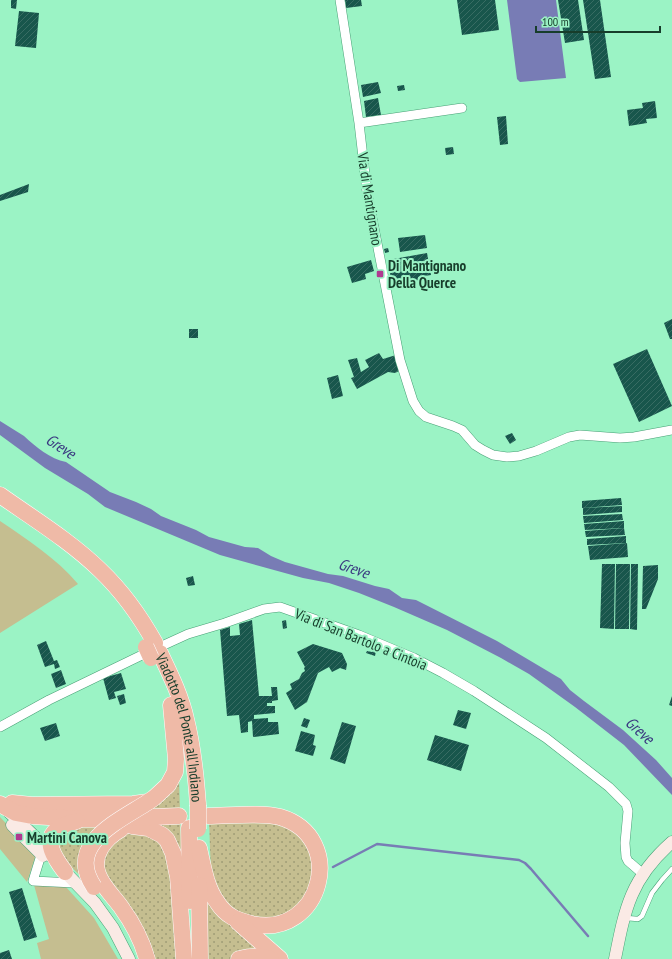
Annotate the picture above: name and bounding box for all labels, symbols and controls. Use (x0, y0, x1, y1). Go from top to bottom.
scale bar (536, 8, 660, 34)
text: 100 m (542, 14, 569, 29)
street label: Via di Mantignano (353, 150, 387, 247)
place label: Di Mantignano Della Querce (388, 256, 466, 292)
marker: Di Mantignano Della Querce (375, 269, 385, 279)
water label: Greve (42, 429, 81, 464)
water label: Greve (336, 553, 373, 583)
street label: Via di San Bartolo a Cintoia (291, 603, 430, 674)
street label: Viadotto del Ponte all'Indiano (151, 649, 207, 803)
water label: Greve (622, 712, 659, 749)
place label: Martini Canova (27, 828, 107, 847)
marker: Martini Canova (14, 832, 24, 842)

